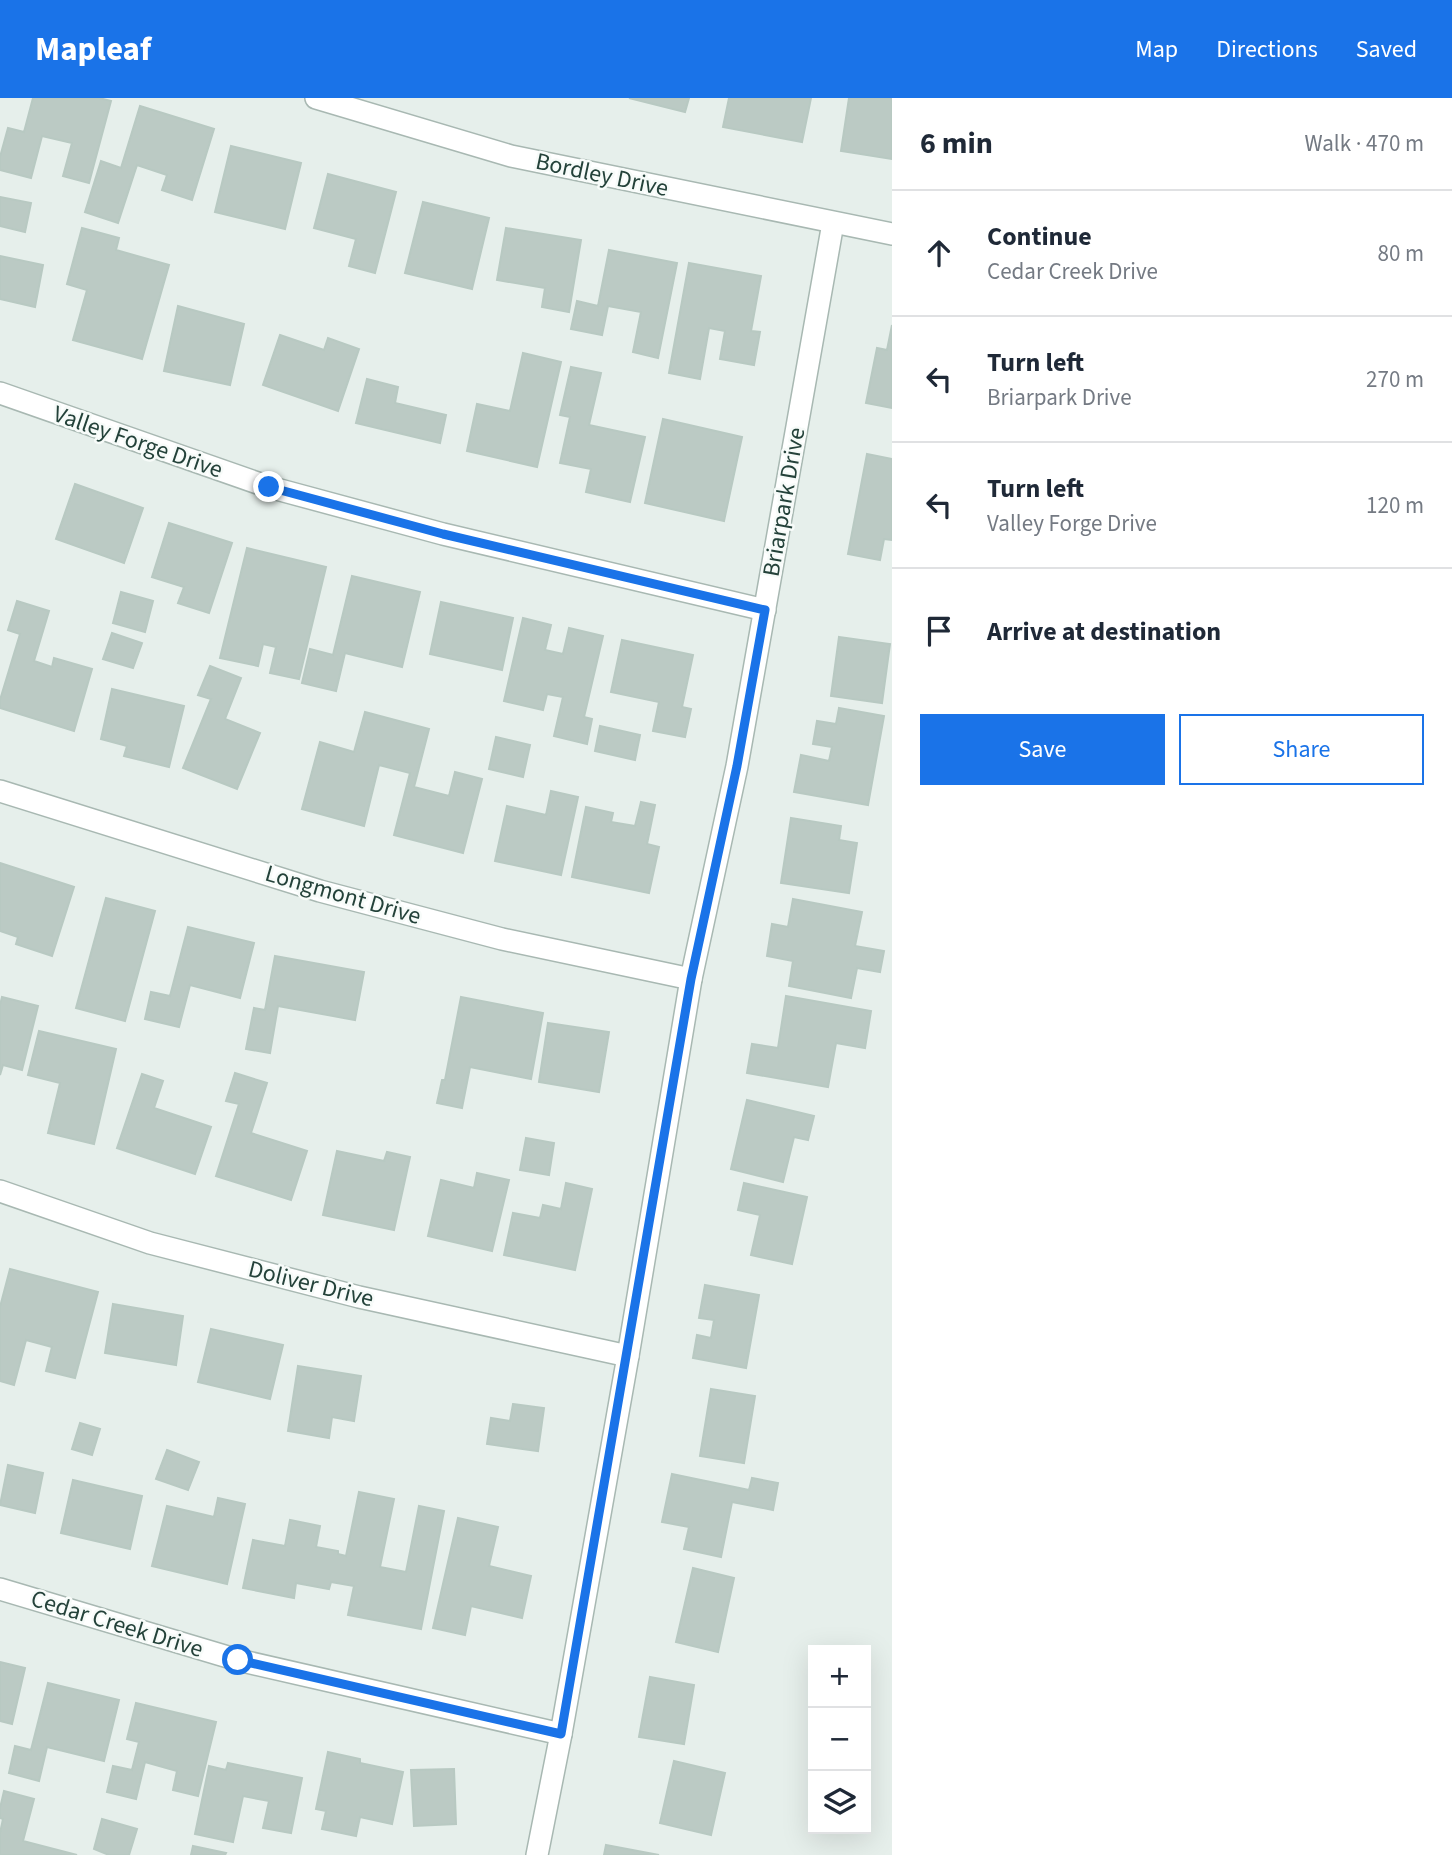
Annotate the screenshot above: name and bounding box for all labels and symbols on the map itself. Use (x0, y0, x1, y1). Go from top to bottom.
street label: Bordley Drive (532, 144, 672, 206)
street label: Valley Forge Drive (48, 397, 228, 487)
street label: Briarpark Drive (754, 425, 814, 579)
route end (253, 471, 284, 502)
street label: Longmont Drive (261, 856, 425, 934)
street label: Doliver Drive (245, 1252, 377, 1316)
street label: Cedar Creek Drive (27, 1581, 207, 1667)
route start (222, 1644, 253, 1675)

